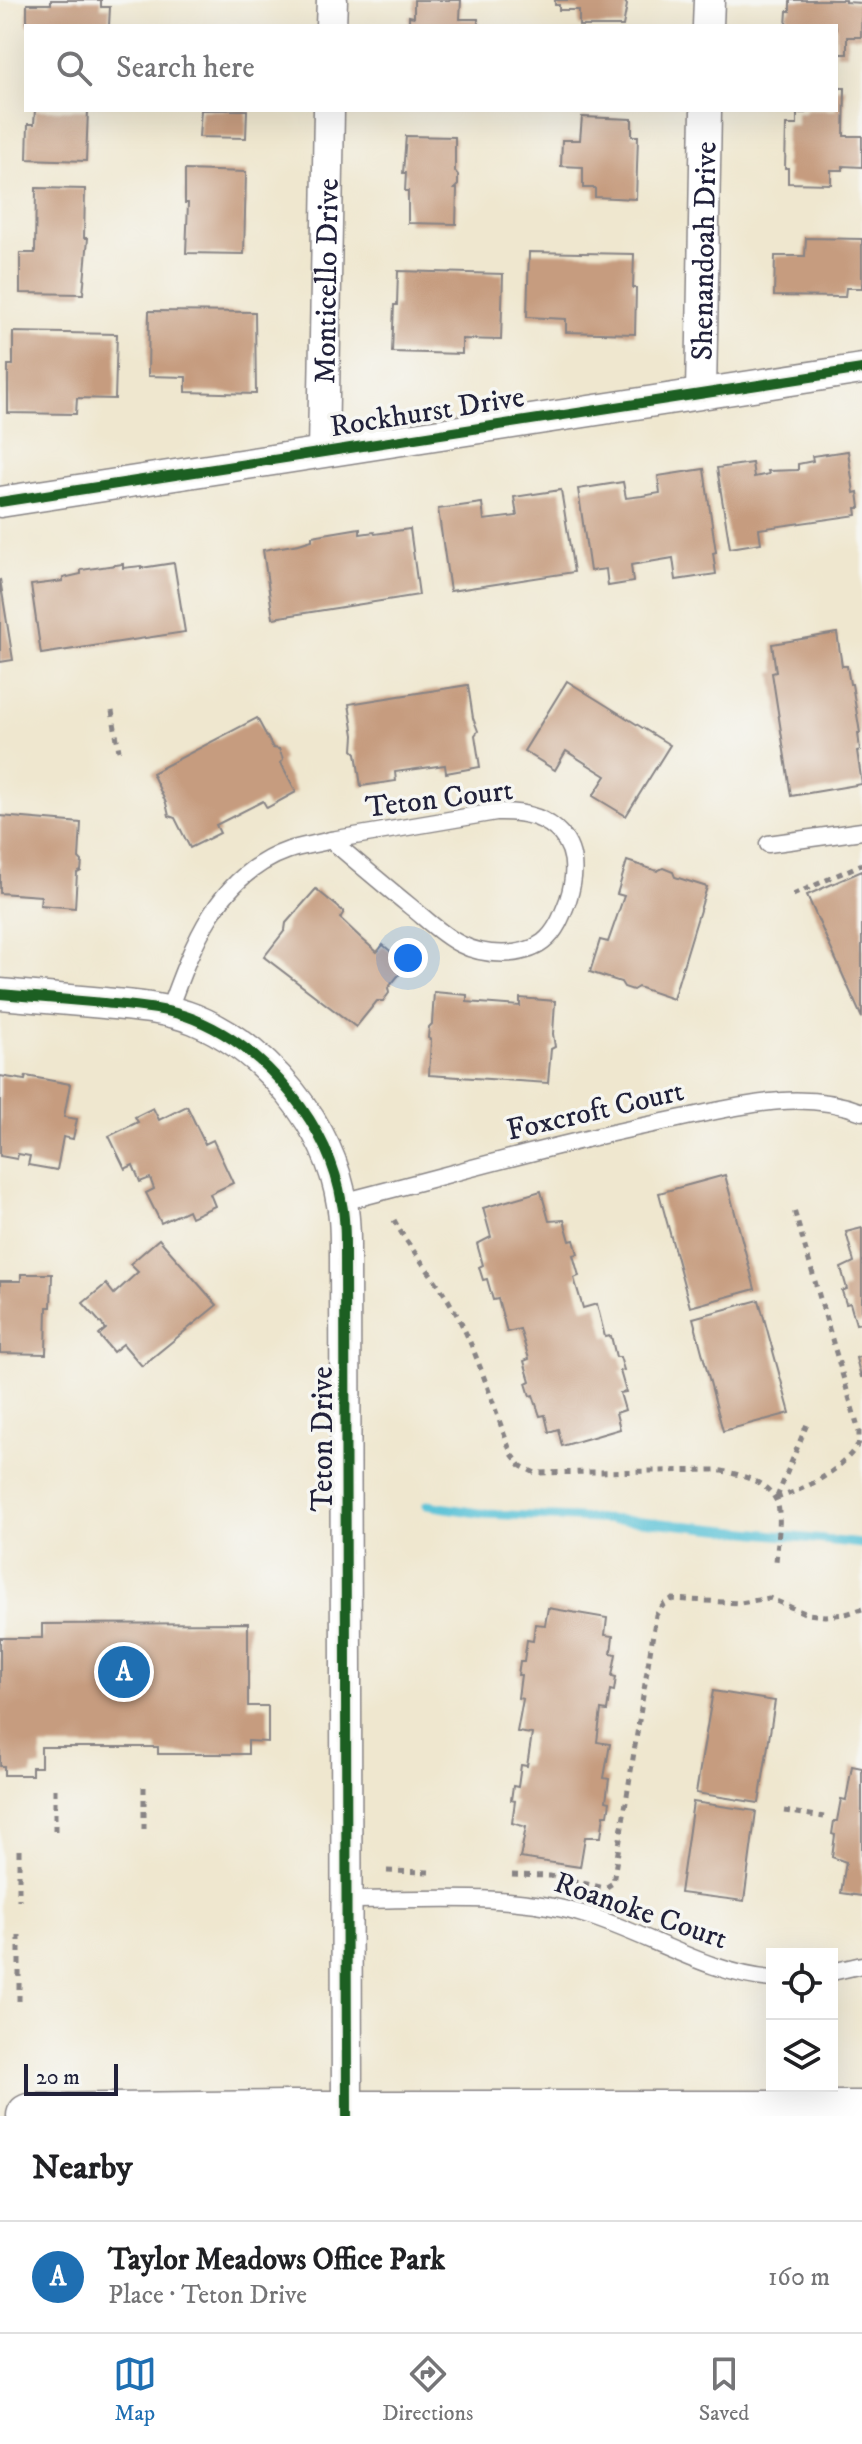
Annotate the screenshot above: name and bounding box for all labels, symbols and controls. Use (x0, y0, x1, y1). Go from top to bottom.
search box (24, 24, 838, 112)
icon: search (52, 46, 96, 90)
text: Search here (116, 50, 255, 87)
street label: Shenandoah Drive (685, 141, 725, 361)
street label: Monticello Drive (307, 178, 348, 384)
street label: Rockhurst Drive (327, 379, 527, 446)
street label: Teton Court (363, 772, 515, 827)
your location (388, 938, 428, 978)
street label: Foxcroft Court (503, 1073, 687, 1150)
street label: Teton Drive (305, 1366, 342, 1512)
pin: A (98, 1642, 150, 1702)
street label: Roanoke Court (549, 1865, 732, 1958)
map controls (766, 1948, 838, 2092)
button: locate (766, 1948, 838, 2020)
button: layers (766, 2020, 838, 2092)
scale bar (24, 2060, 118, 2096)
text: 20 m (36, 2064, 80, 2091)
text: Nearby (32, 2147, 133, 2189)
text: Taylor Meadows Office Park (108, 2242, 445, 2279)
text: A (50, 2261, 66, 2294)
text: 160 m (768, 2261, 830, 2294)
text: Place · Teton Drive (108, 2279, 307, 2312)
tab: Map (113, 2352, 157, 2427)
tab: Directions (382, 2352, 473, 2427)
tab: Saved (699, 2352, 749, 2427)

